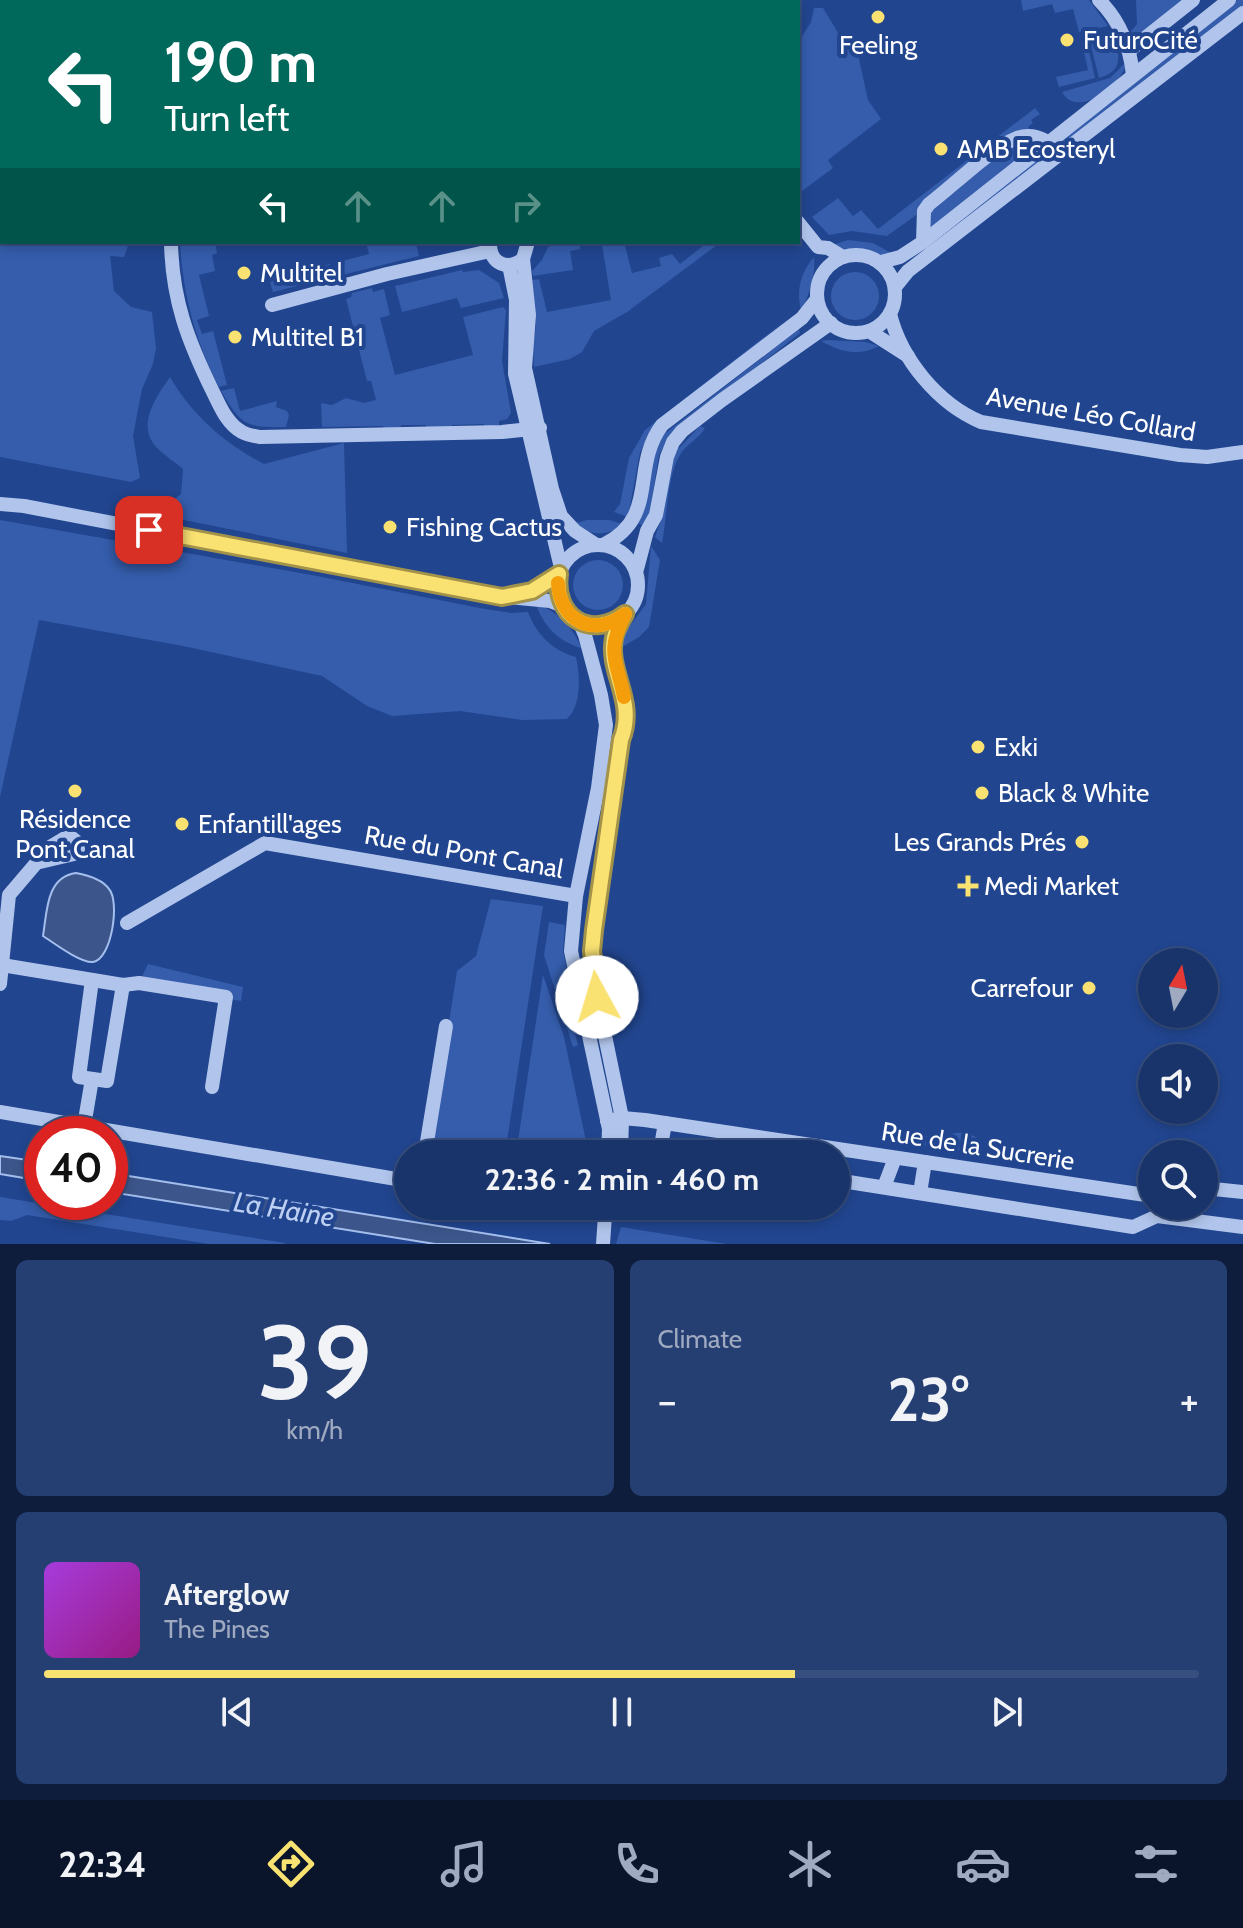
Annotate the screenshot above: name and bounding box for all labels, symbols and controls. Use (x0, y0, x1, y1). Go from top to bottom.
marker: Feeling (869, 8, 887, 26)
place label: FuturoCité (1083, 24, 1198, 56)
text: 190 m (164, 28, 317, 96)
place label: Feeling (839, 29, 918, 61)
marker: FuturoCité (1058, 31, 1076, 49)
icon: left (32, 32, 136, 136)
text: Turn left (164, 96, 289, 140)
place label: AMB Ecosteryl (957, 133, 1116, 165)
marker: AMB Ecosteryl (932, 140, 950, 158)
icon: left (252, 184, 296, 228)
icon: ahead (336, 184, 380, 228)
icon: ahead (420, 184, 464, 228)
icon: right (504, 184, 548, 228)
place label: Multitel (260, 257, 343, 289)
marker: Multitel (235, 264, 253, 282)
place label: Multitel B1 (251, 321, 364, 353)
marker: Multitel B1 (226, 328, 244, 346)
street label: Avenue Léo Collard (984, 380, 1198, 448)
pin (115, 496, 183, 564)
icon: arrive (127, 508, 171, 552)
place label: Fishing Cactus (406, 511, 562, 543)
marker: Fishing Cactus (381, 518, 399, 536)
place label: Exki (994, 731, 1038, 763)
marker: Exki (969, 738, 987, 756)
place label: Black & White (998, 777, 1149, 809)
marker: Résidence Pont Canal (66, 782, 84, 800)
marker: Black & White (973, 784, 991, 802)
place label: Résidence Pont Canal (15, 803, 135, 865)
place label: Enfantill'ages (198, 808, 342, 840)
marker: Enfantill'ages (173, 815, 191, 833)
street label: Rue du Pont Canal (362, 819, 566, 885)
place label: Les Grands Prés (893, 826, 1066, 858)
marker: Les Grands Prés (1073, 833, 1091, 851)
place label: Medi Market (984, 870, 1119, 902)
marker: Medi Market (959, 877, 977, 895)
north arrow (1138, 948, 1218, 1028)
map controls (1138, 948, 1218, 1220)
position arrow (555, 955, 639, 1039)
place label: Carrefour (971, 972, 1074, 1004)
marker: Carrefour (1080, 979, 1098, 997)
button: sound (1138, 1044, 1218, 1124)
street label: Rue de la Sucrerie (879, 1115, 1077, 1177)
speed limit sign: 40 (24, 1116, 128, 1220)
button: search (1138, 1140, 1218, 1220)
text: 22:36 · 2 min · 460 m (485, 1161, 759, 1198)
water label: La Haine (231, 1184, 337, 1234)
text: 39 (257, 1299, 372, 1425)
text: Climate (658, 1323, 742, 1355)
text: 23° (888, 1363, 969, 1436)
text: − (658, 1374, 677, 1427)
text: + (1180, 1374, 1199, 1427)
text: km/h (286, 1414, 343, 1446)
text: Afterglow (164, 1576, 290, 1613)
text: The Pines (164, 1613, 270, 1645)
icon: previous (215, 1690, 259, 1734)
icon: pause (600, 1690, 644, 1734)
icon: next (985, 1690, 1029, 1734)
icon: directions (263, 1836, 319, 1892)
icon: music (436, 1836, 492, 1892)
icon: phone (609, 1836, 665, 1892)
icon: climate (782, 1836, 838, 1892)
icon: car (955, 1836, 1011, 1892)
icon: filters (1128, 1836, 1184, 1892)
text: 22:34 (59, 1842, 146, 1886)

